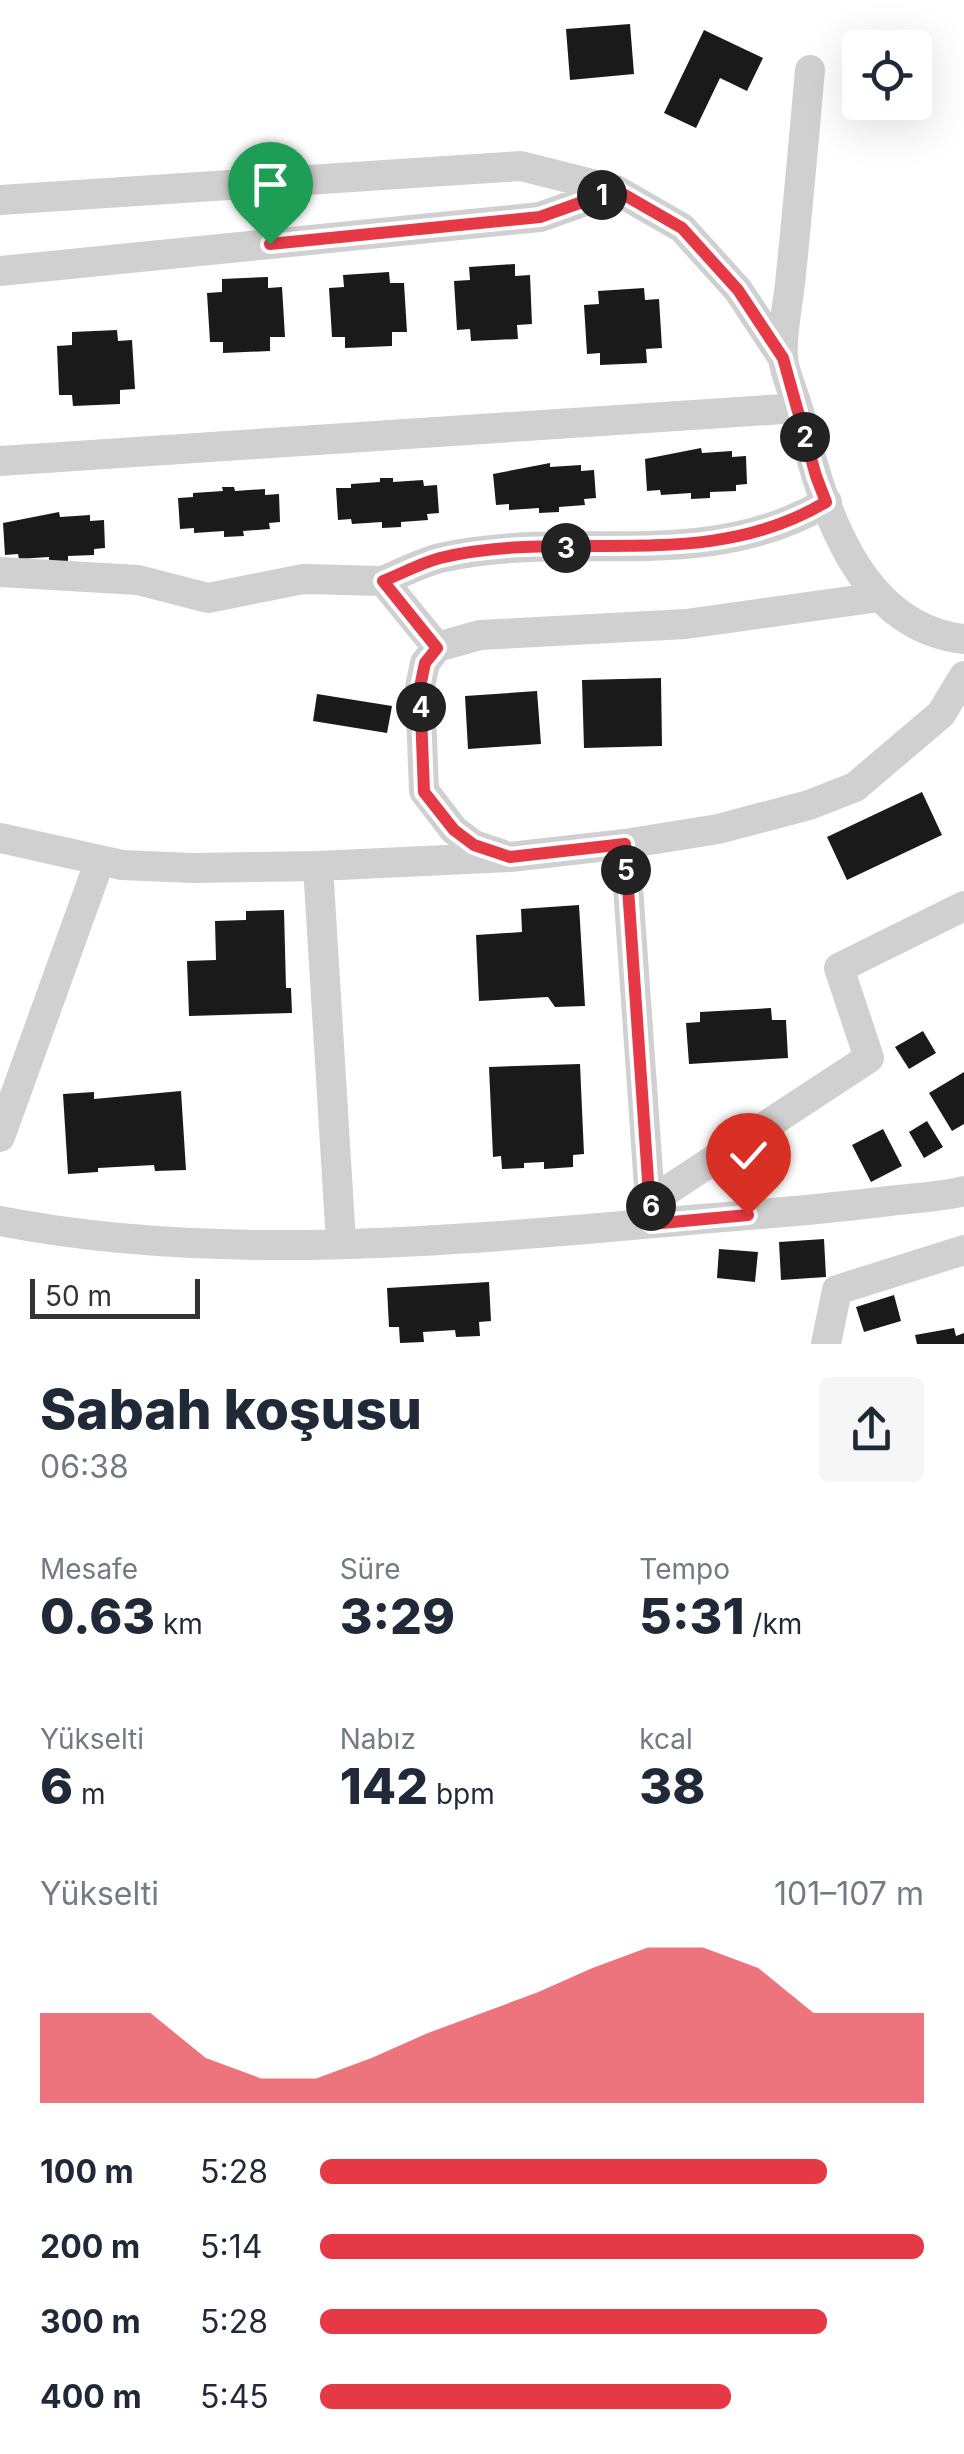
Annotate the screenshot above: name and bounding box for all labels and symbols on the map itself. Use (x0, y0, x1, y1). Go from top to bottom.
pin (228, 142, 313, 245)
pin: 1 (577, 170, 627, 220)
pin: 2 (780, 412, 830, 462)
pin: 3 (541, 523, 591, 573)
pin: 4 (396, 682, 446, 732)
pin: 5 (601, 845, 651, 895)
pin (706, 1113, 791, 1216)
pin: 6 (626, 1181, 676, 1231)
scale bar (30, 1274, 200, 1318)

